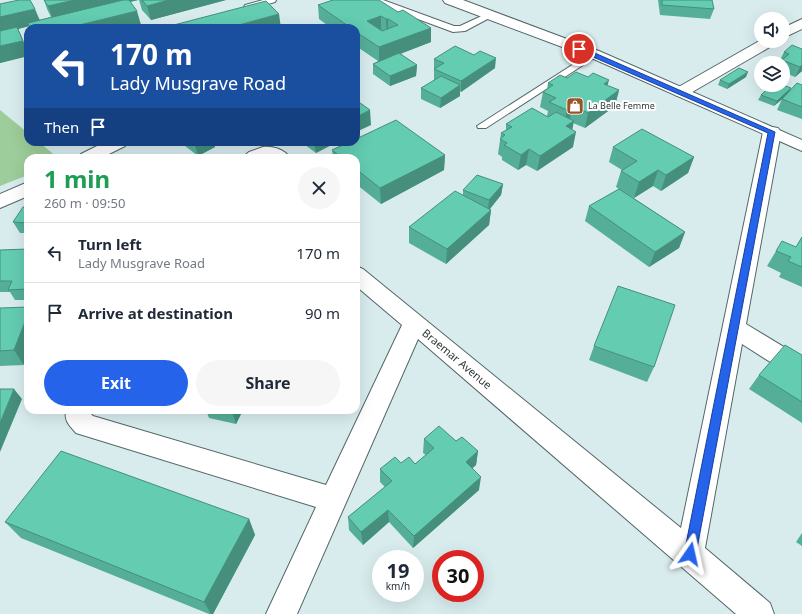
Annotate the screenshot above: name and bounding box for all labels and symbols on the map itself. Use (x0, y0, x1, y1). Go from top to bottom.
pin (562, 32, 596, 66)
shop icon: La Belle Femme (565, 96, 585, 116)
place label: La Belle Femme (588, 99, 655, 112)
street label: Braemar Avenue (419, 325, 495, 392)
position arrow (669, 533, 711, 575)
speed limit sign: 30 (432, 550, 484, 602)

